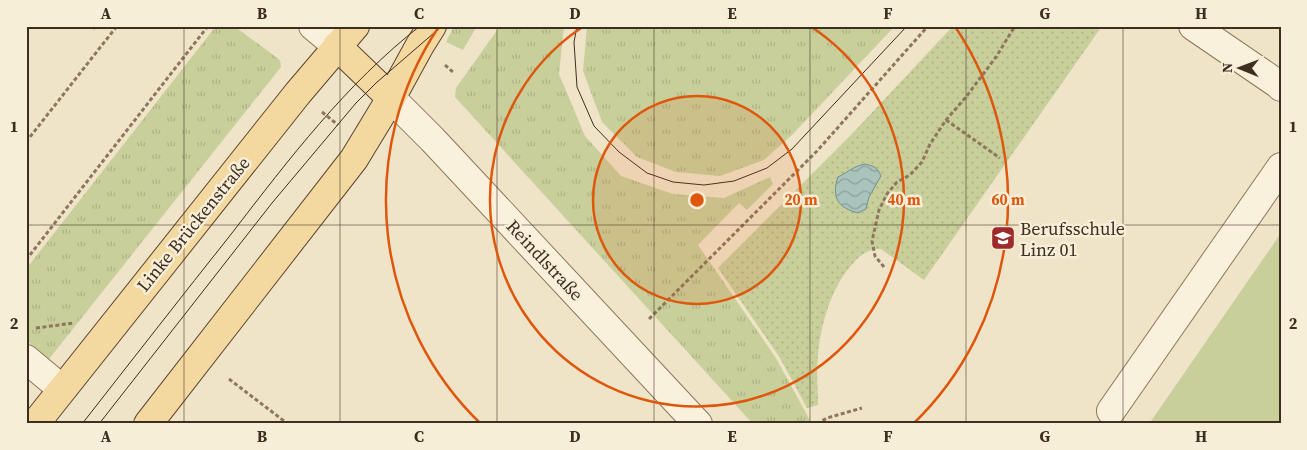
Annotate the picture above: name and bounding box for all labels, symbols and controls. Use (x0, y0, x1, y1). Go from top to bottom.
text: A (101, 2, 112, 24)
text: B (257, 2, 268, 24)
text: C (414, 2, 424, 24)
text: D (569, 2, 581, 24)
text: E (727, 2, 737, 24)
text: F (883, 2, 893, 24)
text: G (1040, 2, 1051, 24)
text: H (1195, 2, 1207, 24)
north arrow (1214, 42, 1264, 92)
text: N (1217, 62, 1237, 73)
text: 1 (10, 115, 18, 137)
text: 1 (1289, 115, 1297, 137)
street label: Linke Brückenstraße (131, 151, 255, 297)
text: 20 m (784, 189, 818, 210)
text: 40 m (887, 189, 921, 210)
text: 60 m (991, 189, 1025, 210)
centre of rings (688, 191, 706, 209)
street label: Reindlstraße (501, 214, 589, 306)
place label: Berufsschule Linz 01 (1020, 216, 1125, 262)
school or university icon: Berufsschule Linz 01 (990, 225, 1016, 251)
text: 2 (10, 312, 19, 334)
text: 2 (1289, 312, 1298, 334)
text: A (101, 425, 112, 447)
text: B (257, 425, 268, 447)
text: C (414, 425, 424, 447)
text: D (569, 425, 581, 447)
text: E (727, 425, 737, 447)
text: F (883, 425, 893, 447)
text: G (1040, 425, 1051, 447)
text: H (1195, 425, 1207, 447)

